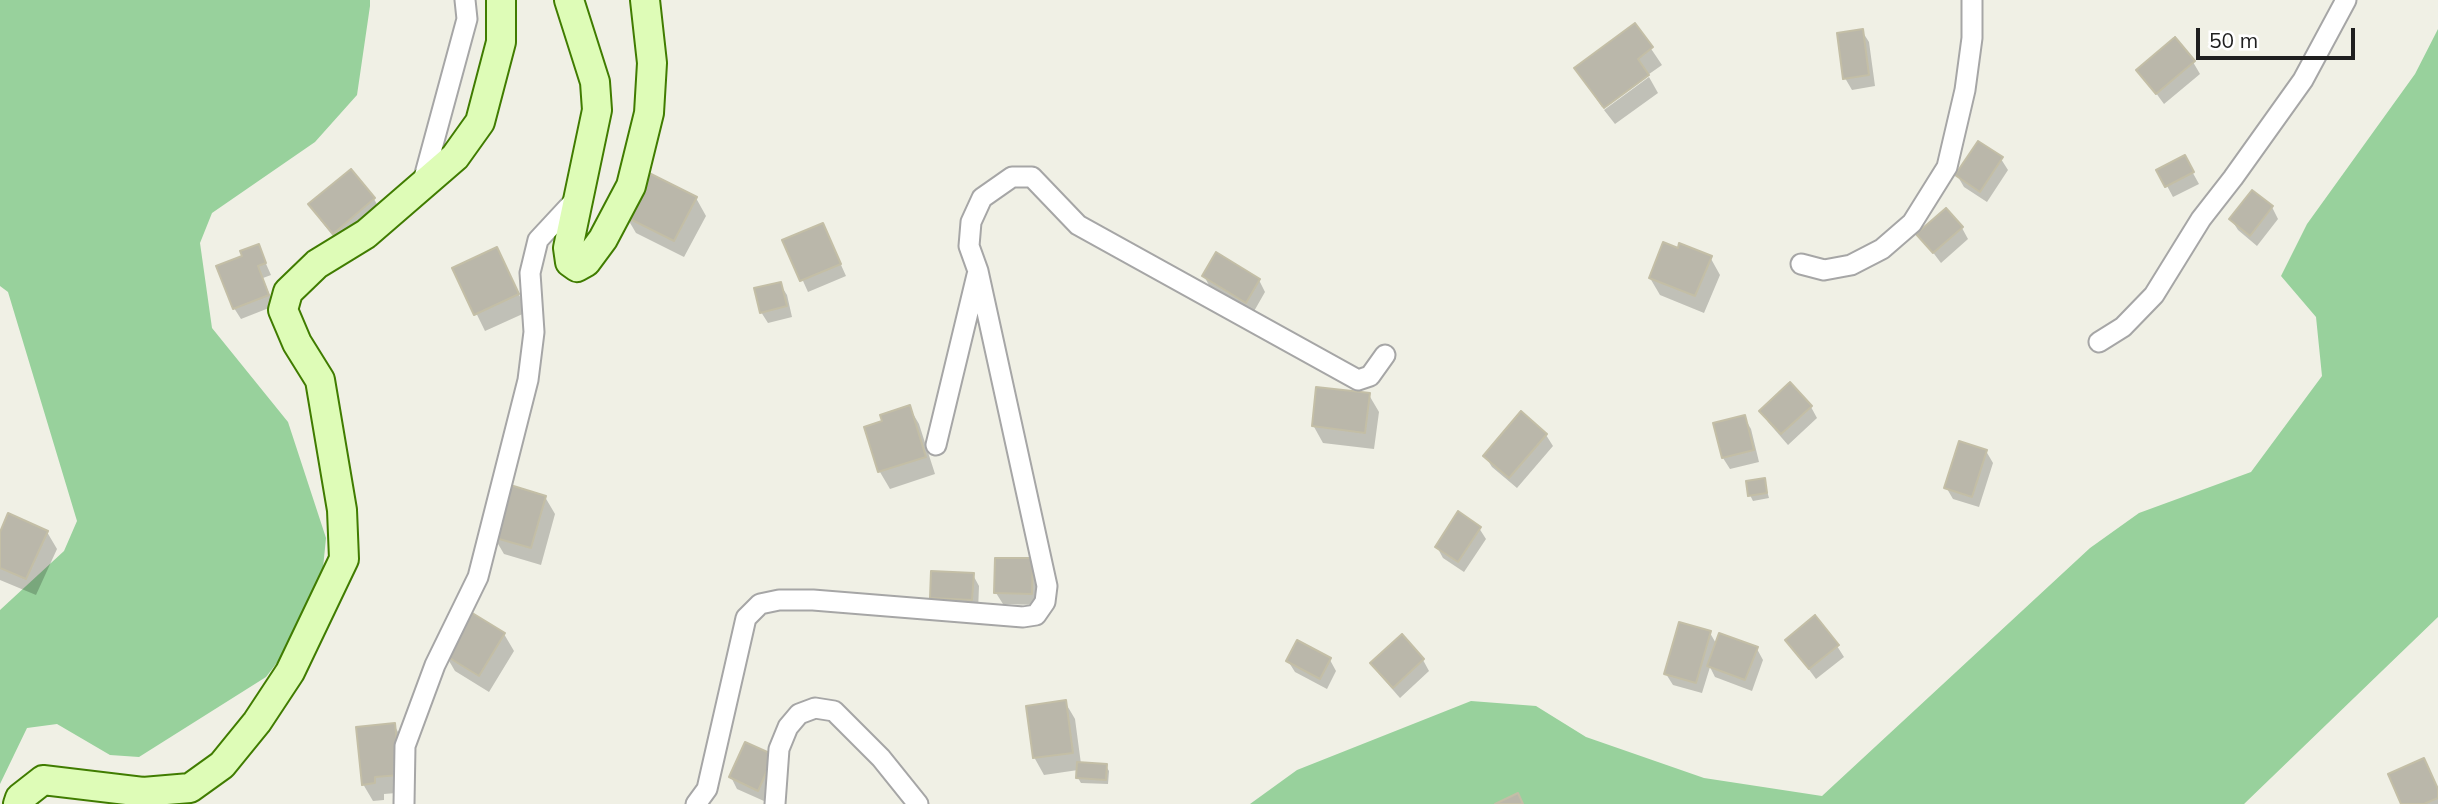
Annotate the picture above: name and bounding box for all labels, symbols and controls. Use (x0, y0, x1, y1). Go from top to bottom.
scale bar (2200, 14, 2359, 58)
text: 50 m (2209, 27, 2258, 53)

